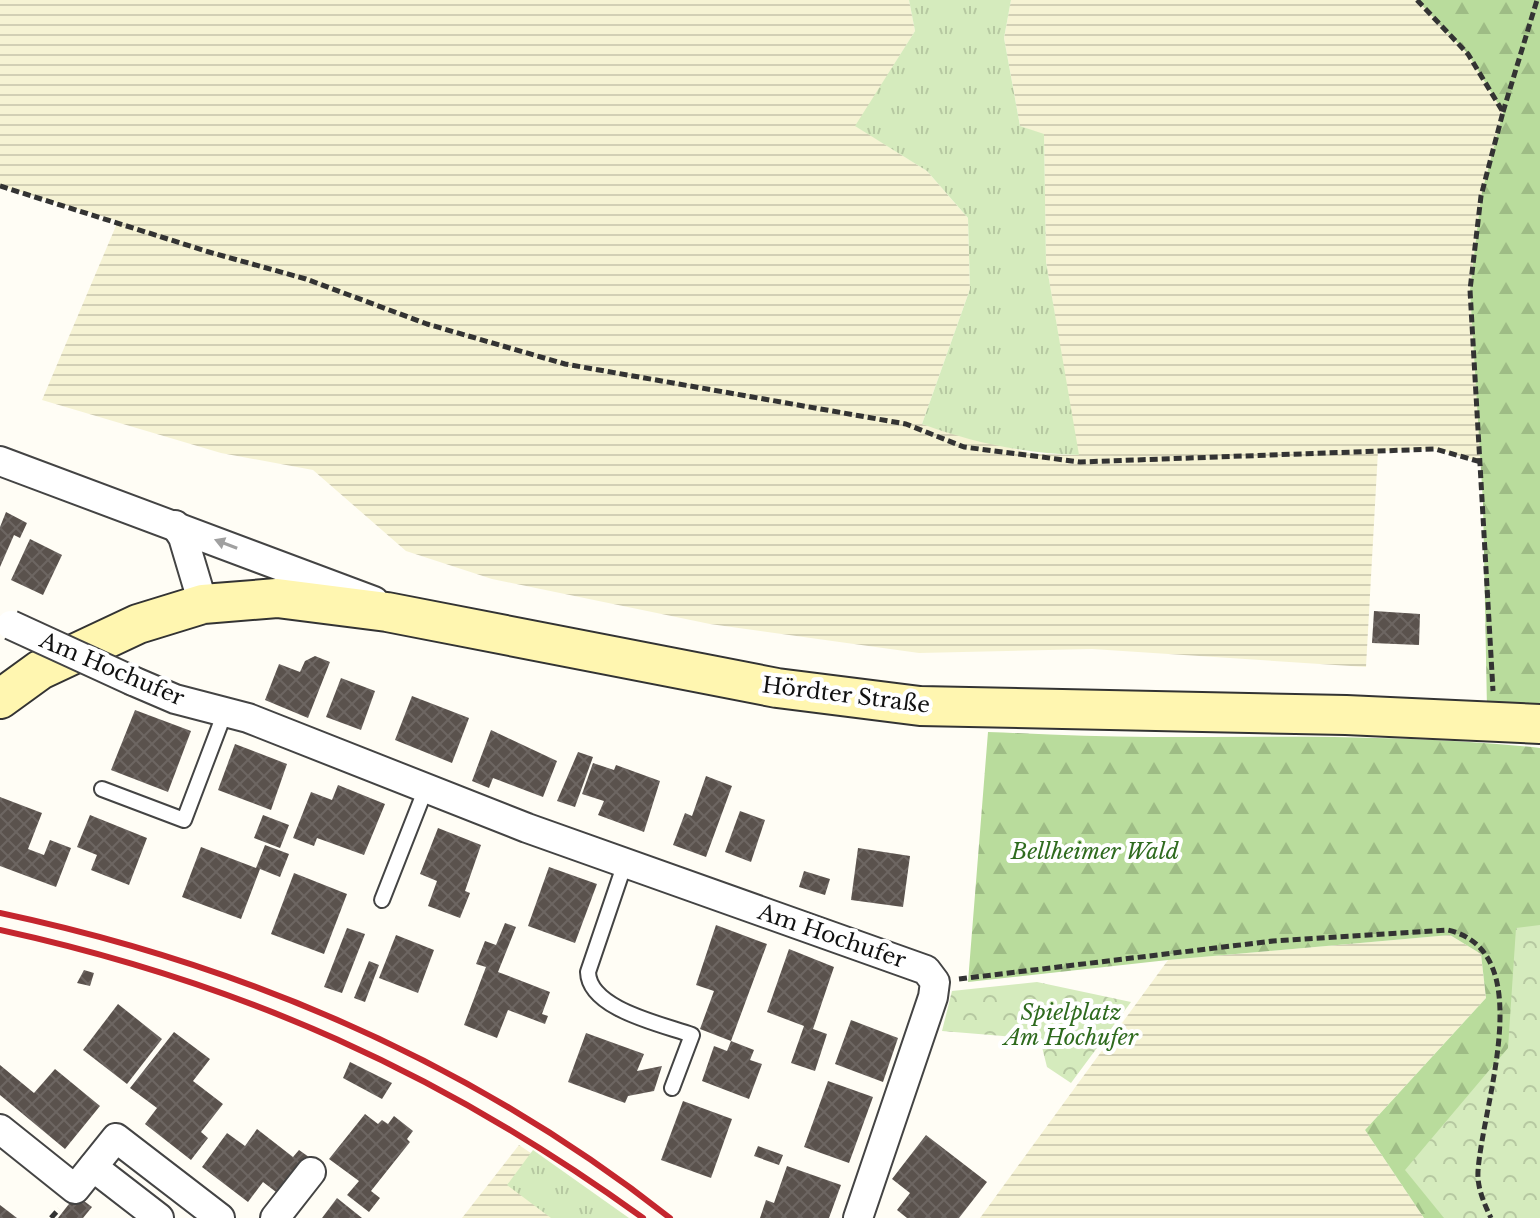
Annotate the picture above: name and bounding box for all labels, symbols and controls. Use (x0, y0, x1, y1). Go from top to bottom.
one-way arrow (214, 537, 238, 550)
street label: Am Hochufer (35, 626, 189, 712)
street label: Hördter Straße (760, 671, 932, 719)
park label: Bellheimer Wald (1010, 838, 1180, 865)
street label: Am Hochufer (754, 898, 910, 974)
park label: Spielplatz Am Hochufer (1001, 999, 1139, 1051)

